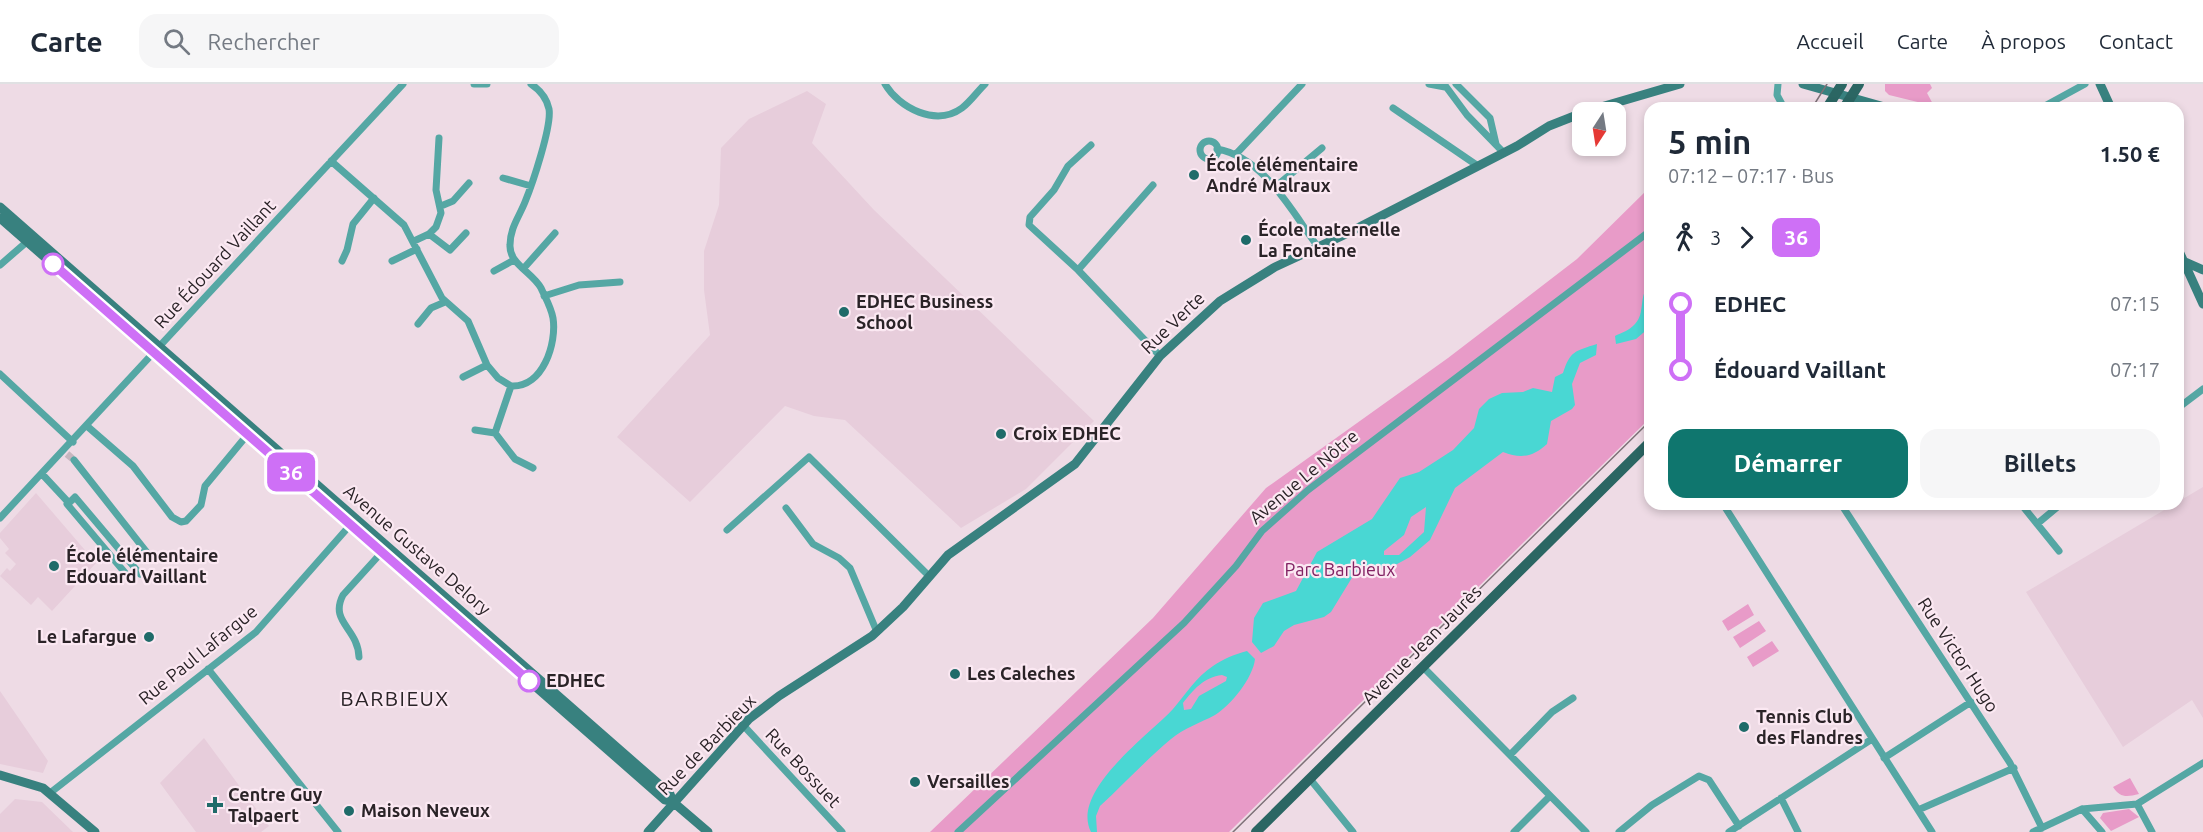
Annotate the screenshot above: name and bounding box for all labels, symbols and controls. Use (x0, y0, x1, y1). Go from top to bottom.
search box (139, 14, 559, 68)
icon: search (160, 25, 193, 58)
text: Carte (30, 26, 103, 57)
text: Rechercher (208, 29, 320, 54)
text: Accueil (1796, 29, 1864, 53)
text: Carte (1897, 29, 1948, 53)
text: À propos (1981, 29, 2066, 53)
text: Contact (2099, 29, 2173, 53)
north arrow (1572, 102, 1626, 156)
map controls (1572, 102, 1626, 156)
text: 5 min (1668, 123, 1751, 160)
text: 1.50 € (2100, 141, 2160, 166)
place label: École élémentaire André Malraux (1206, 153, 1358, 195)
text: 07:12 – 07:17 · Bus (1668, 164, 1834, 187)
marker: École élémentaire André Malraux (1187, 168, 1201, 182)
street label: Rue Édouard Vaillant (149, 194, 279, 332)
place label: École maternelle La Fontaine (1258, 218, 1401, 260)
icon: walk (1668, 221, 1701, 254)
icon: forward (1730, 221, 1763, 254)
text: 36 (1784, 225, 1808, 249)
text: 3 (1710, 226, 1721, 249)
marker: École maternelle La Fontaine (1239, 233, 1253, 247)
unlabelled marker (42, 253, 64, 275)
street label: Rue Verte (1137, 287, 1208, 357)
place label: EDHEC Business School (856, 291, 993, 332)
text: EDHEC (1714, 291, 1786, 316)
text: 07:15 (2110, 292, 2160, 315)
marker: EDHEC Business School (837, 305, 851, 319)
text: Édouard Vaillant (1714, 357, 1886, 382)
text: 07:17 (2110, 358, 2160, 381)
place label: Croix EDHEC (1013, 423, 1121, 443)
street label: Avenue Le Nôtre (1245, 425, 1362, 527)
marker: Croix EDHEC (994, 427, 1008, 441)
button: Démarrer (1668, 429, 1908, 498)
button: Billets (1920, 429, 2160, 498)
line badge: 36 (264, 452, 318, 492)
text: 36 (279, 460, 303, 484)
street label: Avenue Gustave Delory (340, 480, 495, 619)
place label: École élémentaire Edouard Vaillant (66, 544, 218, 586)
marker: École élémentaire Edouard Vaillant (47, 559, 61, 573)
park label: Parc Barbieux (1285, 559, 1395, 579)
street label: Avenue Jean Jaurès (1358, 580, 1485, 708)
street label: Rue Victor Hugo (1914, 593, 2003, 715)
street label: Rue Paul Lafargue (134, 600, 261, 708)
place label: Le Lafargue (37, 626, 137, 646)
marker: Le Lafargue (142, 630, 156, 644)
place label: Les Caleches (967, 663, 1076, 683)
marker: Les Caleches (948, 667, 962, 681)
marker: EDHEC (518, 670, 540, 692)
place label: EDHEC (546, 670, 606, 690)
district label: BARBIEUX (340, 686, 450, 710)
street label: Rue de Barbieux (653, 690, 759, 799)
place label: Tennis Club des Flandres (1756, 706, 1863, 747)
marker: Tennis Club des Flandres (1737, 720, 1751, 734)
street label: Rue Bossuet (762, 724, 845, 811)
place label: Versailles (927, 771, 1010, 791)
marker: Versailles (908, 775, 922, 789)
place label: Centre Guy Talpaert (228, 784, 323, 825)
marker: Centre Guy Talpaert (206, 796, 224, 814)
place label: Maison Neveux (361, 800, 490, 820)
marker: Maison Neveux (342, 804, 356, 818)

